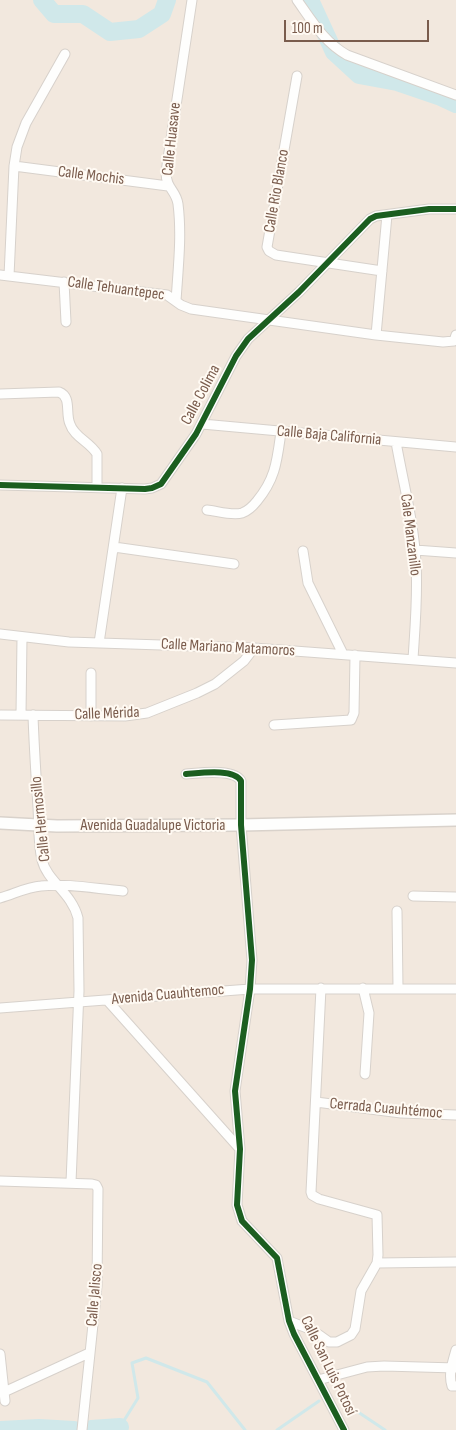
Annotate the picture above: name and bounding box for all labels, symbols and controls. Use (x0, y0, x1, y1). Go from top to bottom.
scale bar (286, 10, 431, 42)
text: 100 m (292, 19, 323, 38)
street label: Calle Huasave (159, 101, 185, 177)
street label: Calle Rio Blanco (260, 148, 294, 234)
street label: Calle Mochis (57, 162, 125, 190)
street label: Calle Tehuantepec (66, 273, 166, 305)
street label: Calle Colima (177, 362, 225, 428)
street label: Calle Baja California (276, 422, 382, 450)
street label: Cale Manzanillo (395, 493, 425, 577)
street label: Calle Mariano Matamoros (160, 635, 296, 661)
street label: Calle Mérida (74, 703, 140, 725)
street label: Calle Hermosillo (27, 775, 55, 863)
street label: Avenida Guadalupe Victoria (81, 816, 225, 836)
street label: Avenida Cuauhtemoc (111, 981, 225, 1009)
street label: Cerrada Cuauhtémoc (329, 1095, 443, 1123)
street label: Calle Jalisco (83, 1263, 107, 1327)
street label: Calle San Luis Potosí (296, 1313, 360, 1419)

